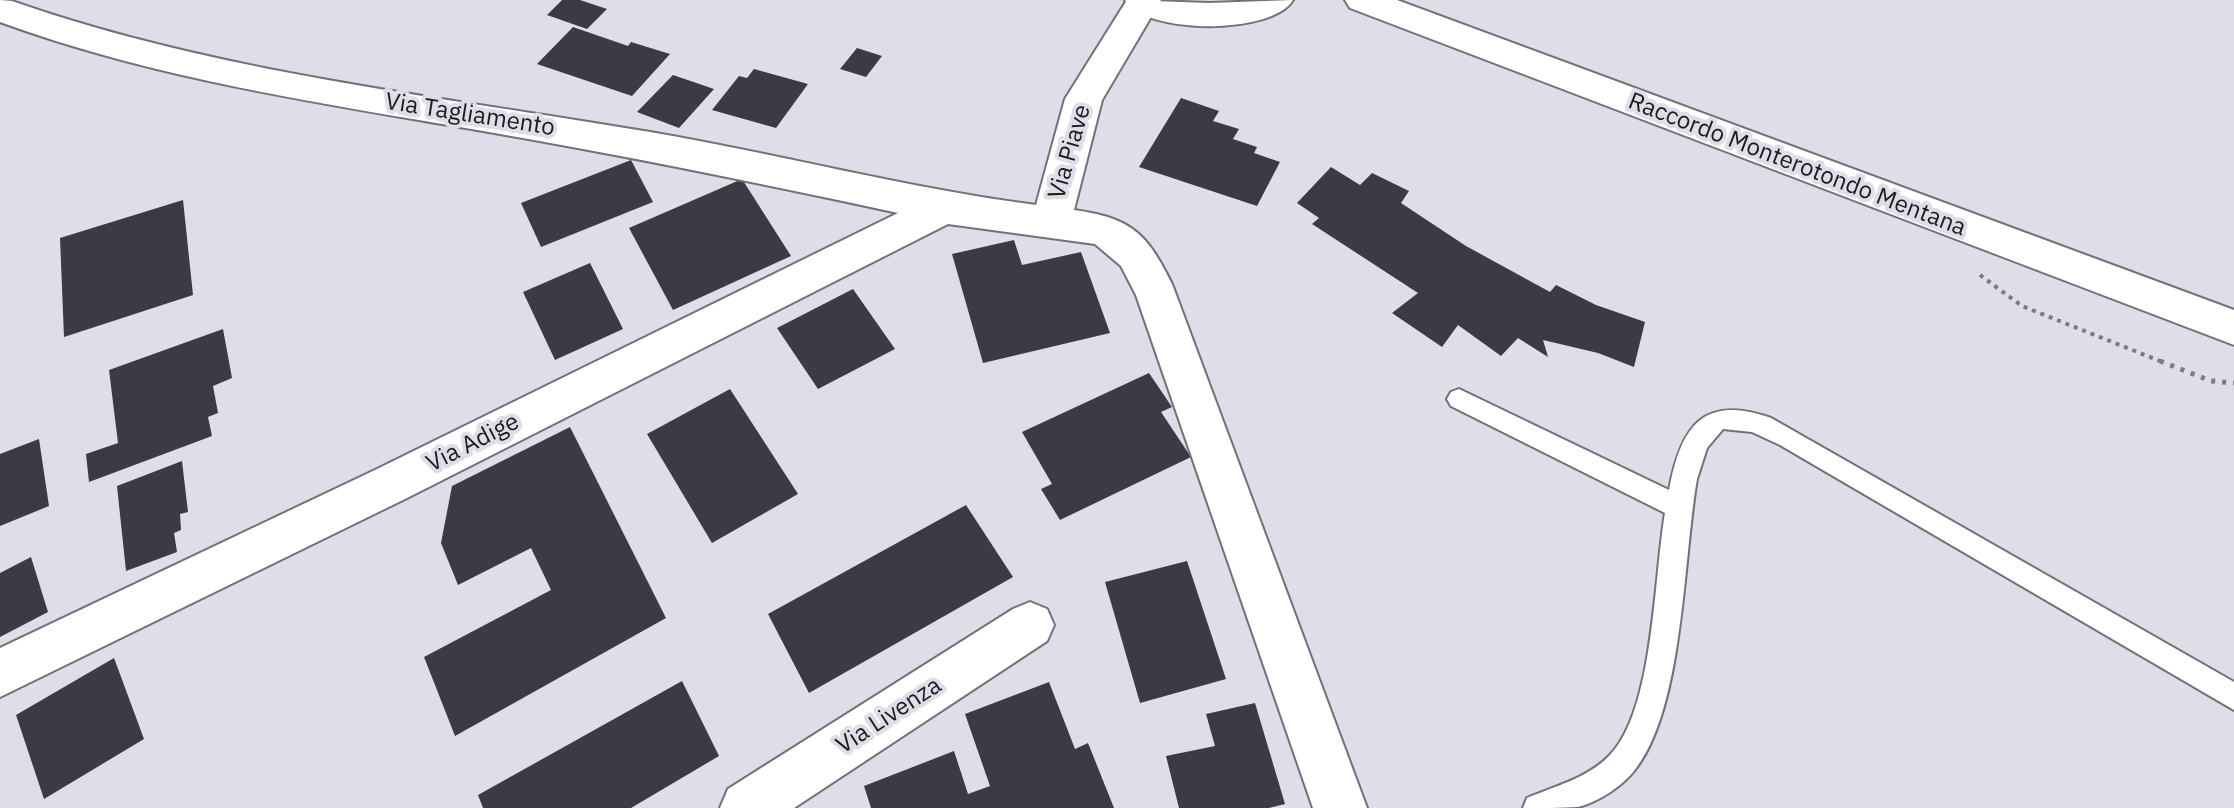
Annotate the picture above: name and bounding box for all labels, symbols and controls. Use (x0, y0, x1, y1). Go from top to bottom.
street label: Via Tagliamento (383, 87, 557, 143)
street label: Raccordo Monterotondo Mentana (1624, 87, 1970, 243)
street label: Via Piave (1043, 101, 1097, 203)
street label: Via Adige (422, 407, 524, 479)
street label: Via Livenza (831, 671, 947, 761)

